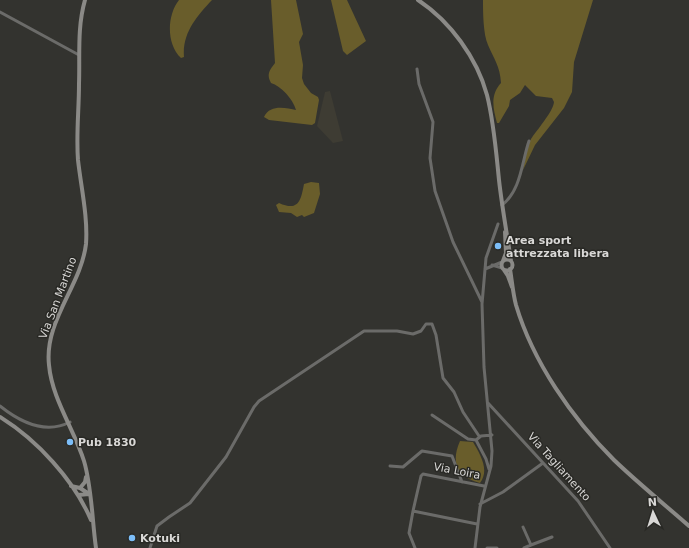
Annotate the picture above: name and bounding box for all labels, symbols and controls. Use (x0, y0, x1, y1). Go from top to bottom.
place label: Area sport attrezzata libera (506, 234, 609, 260)
marker: Area sport attrezzata libera (493, 241, 503, 251)
street label: Via San Martino (36, 255, 80, 341)
street label: Via Tagliamento (525, 430, 593, 504)
place label: Pub 1830 (78, 436, 137, 449)
marker: Pub 1830 (65, 437, 75, 447)
street label: Via Loira (432, 460, 482, 482)
north arrow (633, 492, 673, 532)
text: N (647, 496, 657, 509)
place label: Kotuki (140, 532, 180, 545)
marker: Kotuki (127, 533, 137, 543)

